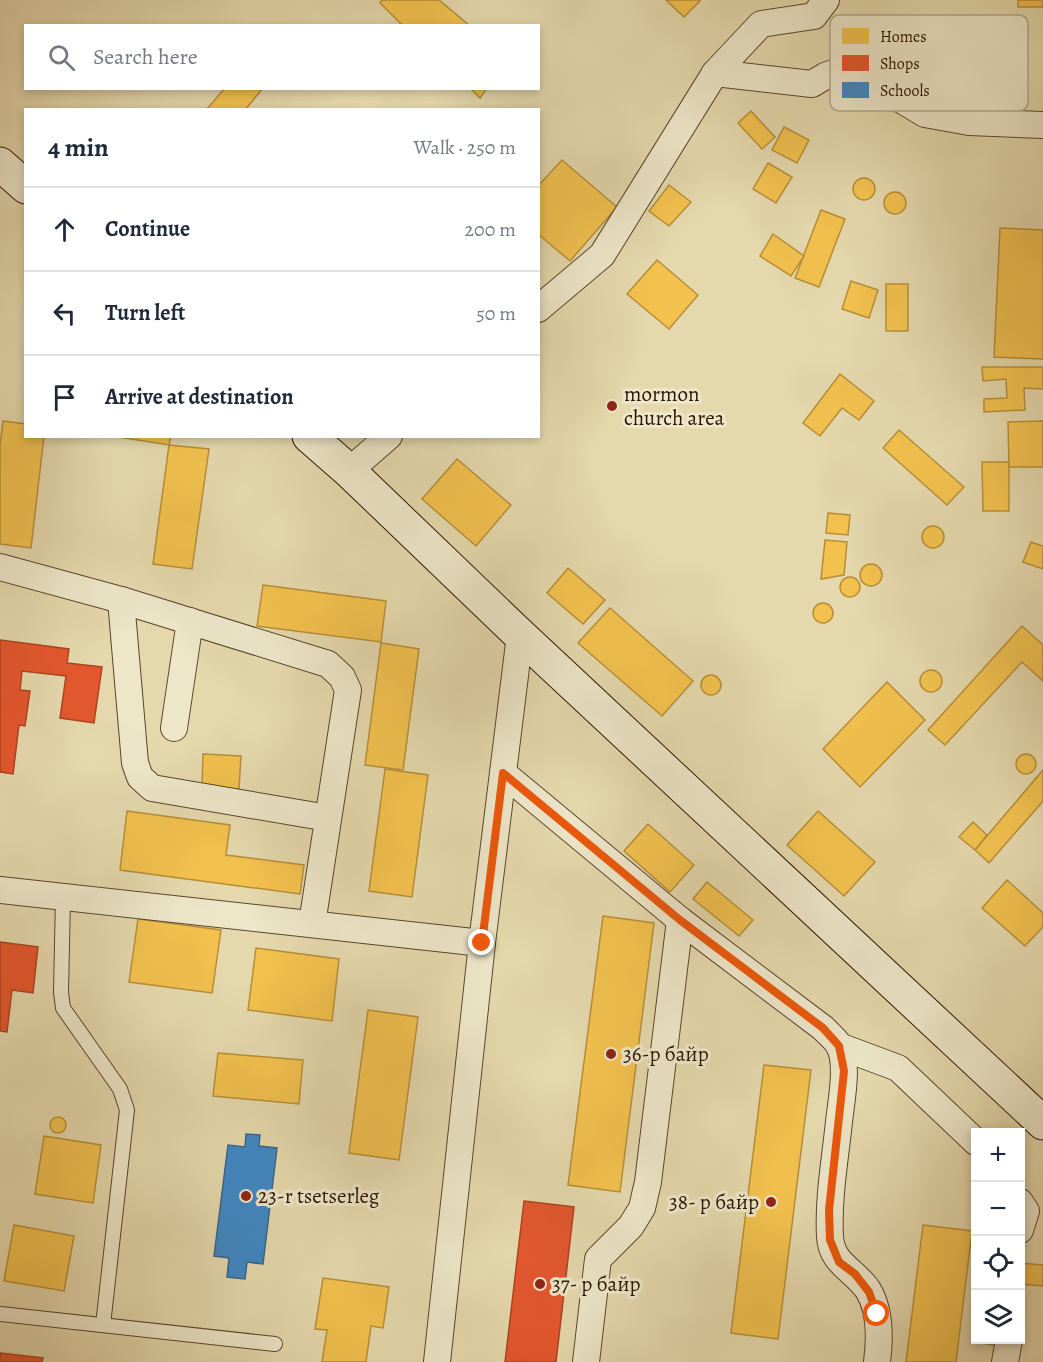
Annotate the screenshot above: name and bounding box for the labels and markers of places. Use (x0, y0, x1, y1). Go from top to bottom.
place label: mormon church area (624, 380, 725, 432)
marker: mormon church area (605, 399, 619, 413)
place label: 36-р байр (623, 1040, 709, 1068)
marker: 36-р байр (604, 1047, 618, 1061)
place label: 23-r tsetserleg (258, 1182, 380, 1210)
place label: 38- р байр (669, 1188, 759, 1216)
marker: 23-r tsetserleg (239, 1189, 253, 1203)
marker: 38- р байр (764, 1195, 778, 1209)
place label: 37- р байр (552, 1270, 641, 1298)
marker: 37- р байр (533, 1277, 547, 1291)

